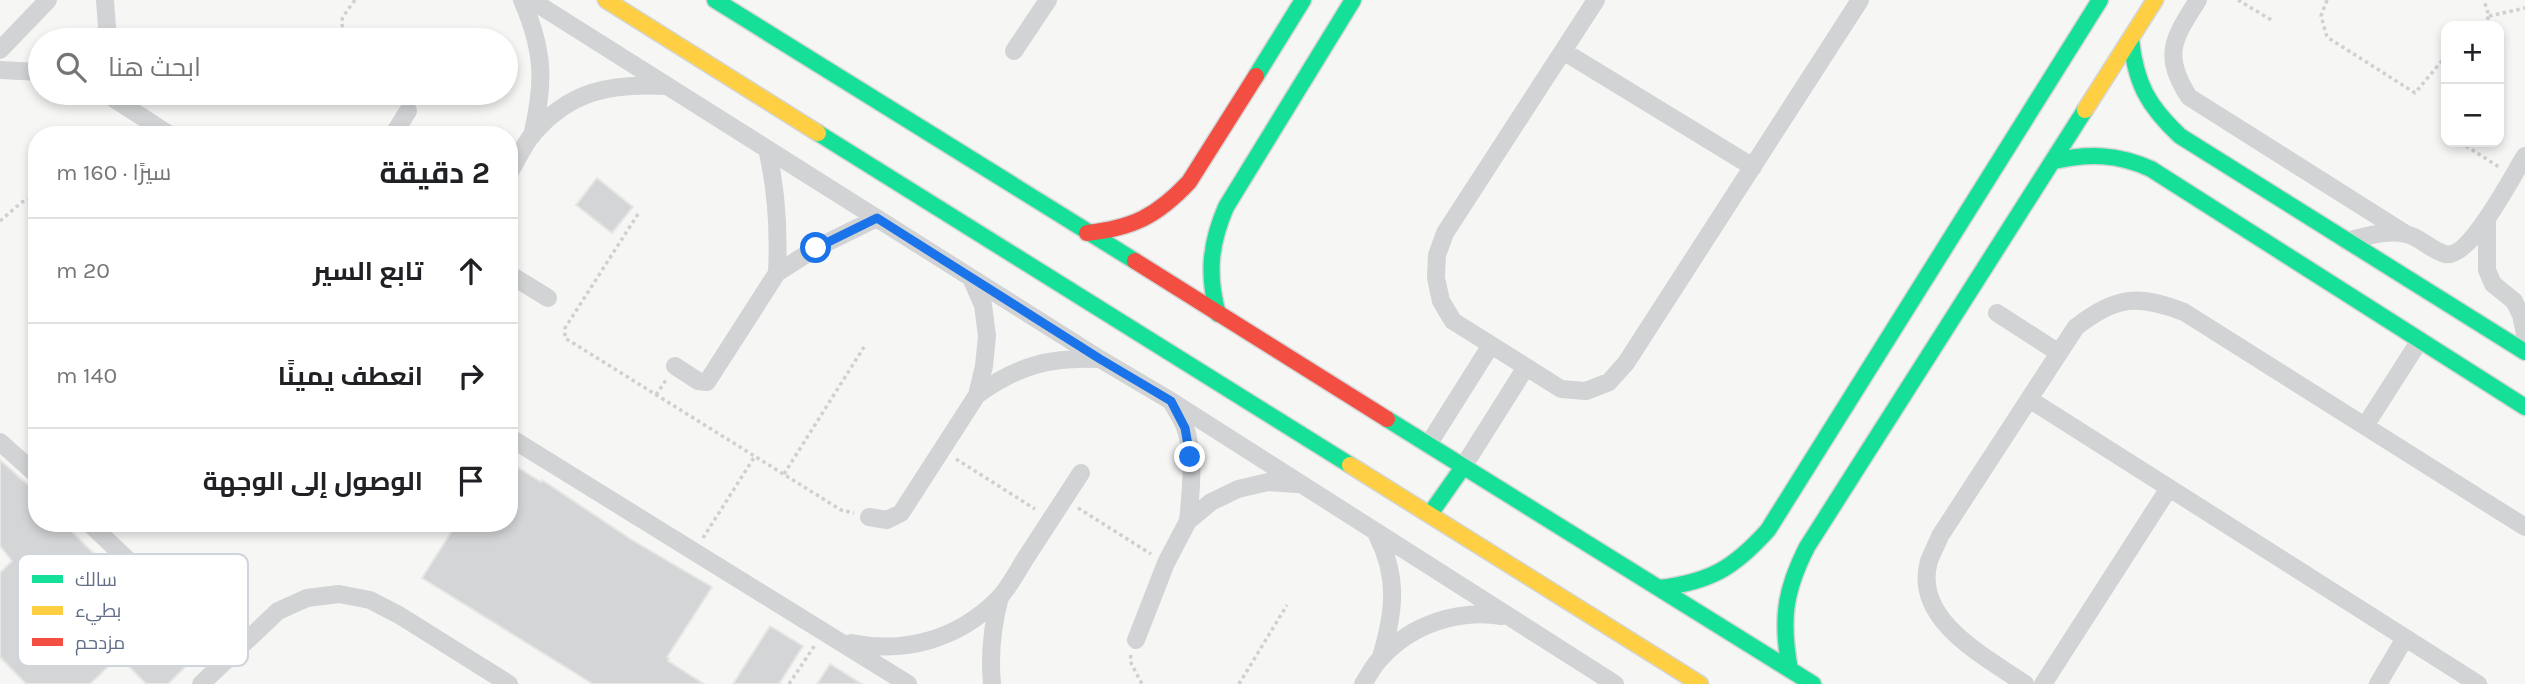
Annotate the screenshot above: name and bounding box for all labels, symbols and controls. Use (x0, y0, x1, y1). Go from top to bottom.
map controls (2441, 21, 2504, 147)
button: + (2441, 21, 2504, 84)
search box (28, 28, 518, 105)
icon: search (52, 48, 90, 86)
text: ابحث هنا (108, 52, 201, 83)
button: − (2441, 84, 2504, 147)
text: 2 دقيقة (379, 155, 490, 191)
text: سيرًا · 160 m (56, 159, 171, 186)
route start (800, 232, 831, 263)
icon: ahead (452, 252, 490, 290)
text: تابع السير (313, 256, 423, 287)
text: 20 m (56, 257, 110, 284)
icon: right (452, 357, 490, 395)
text: انعطف يمينًا (278, 361, 423, 392)
text: 140 m (56, 362, 117, 389)
route end (1174, 441, 1205, 472)
icon: arrive (452, 462, 490, 500)
text: الوصول إلى الوجهة (203, 466, 423, 497)
legend (18, 554, 248, 666)
text: سالك (75, 569, 117, 591)
text: بطيء (75, 600, 121, 625)
text: مزدحم (75, 632, 125, 656)

